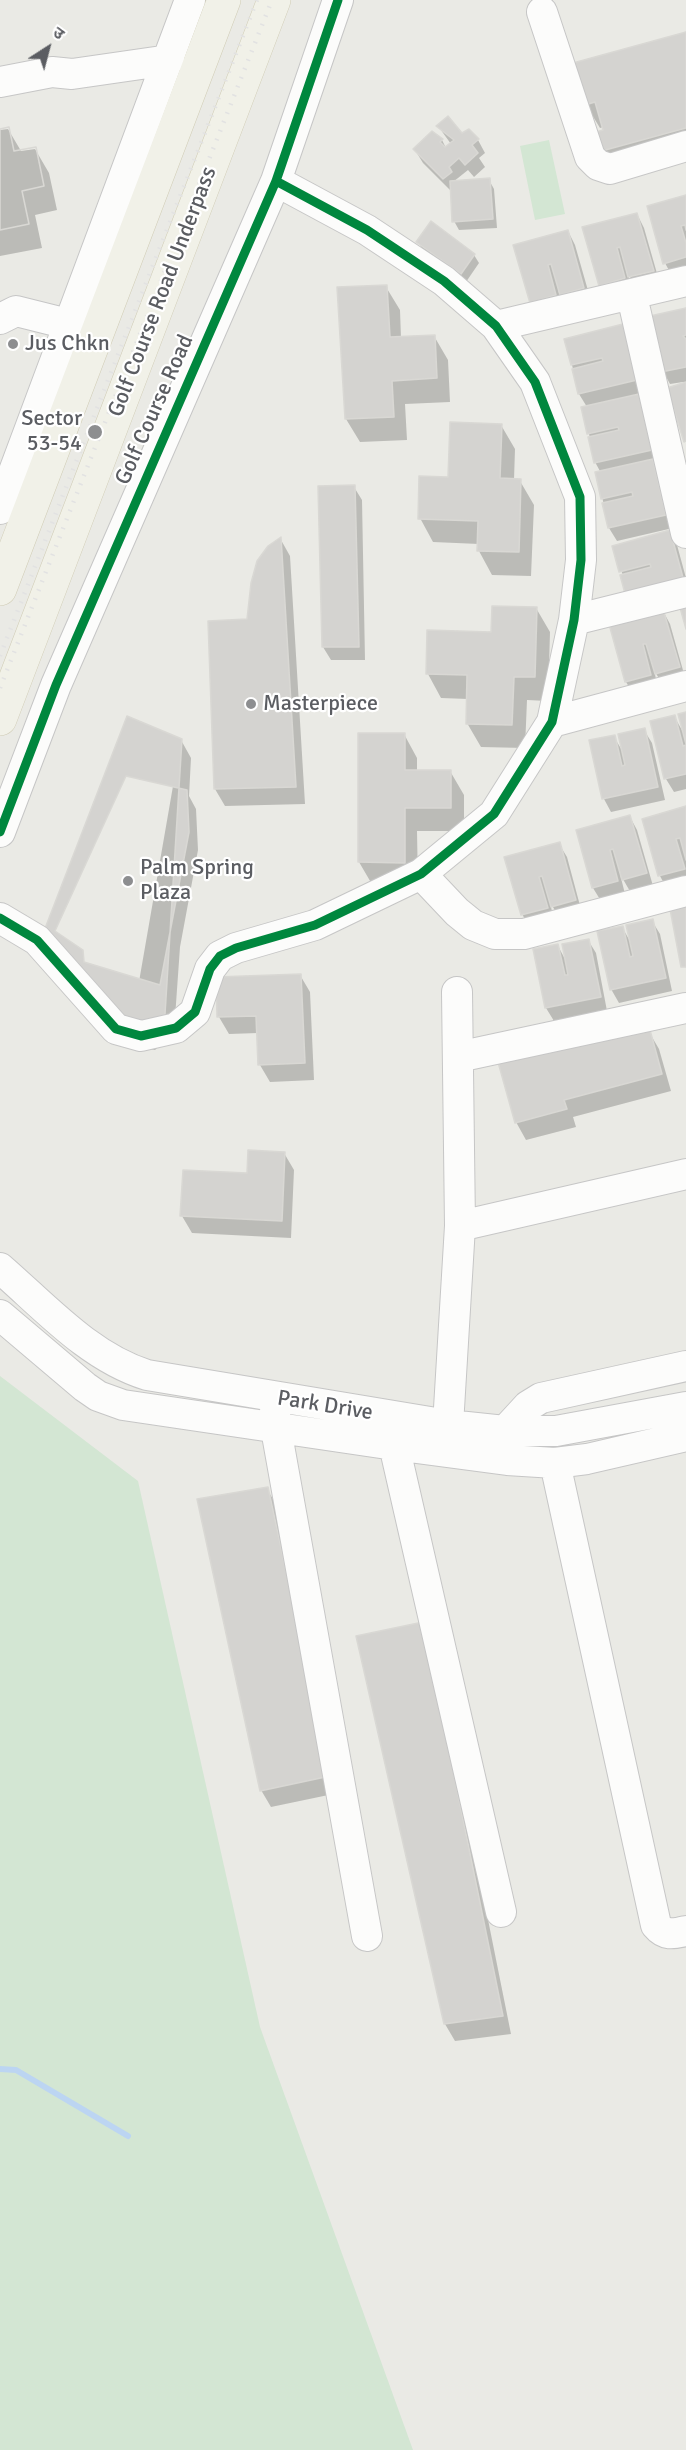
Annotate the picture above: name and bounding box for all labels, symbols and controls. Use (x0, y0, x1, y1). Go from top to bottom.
north arrow (18, 18, 78, 78)
text: उ (49, 23, 68, 44)
street label: Golf Course Road Underpass (103, 163, 223, 421)
place label: Jus Chkn (25, 331, 110, 357)
street label: Golf Course Road (110, 331, 200, 489)
marker: Jus Chkn (6, 337, 20, 351)
place label: Sector 53-54 (21, 406, 82, 458)
marker: Sector 53-54 (86, 423, 104, 441)
place label: Masterpiece (263, 691, 378, 717)
marker: Masterpiece (244, 697, 258, 711)
place label: Palm Spring Plaza (140, 855, 254, 906)
marker: Palm Spring Plaza (121, 874, 135, 888)
street label: Park Drive (275, 1385, 375, 1427)

